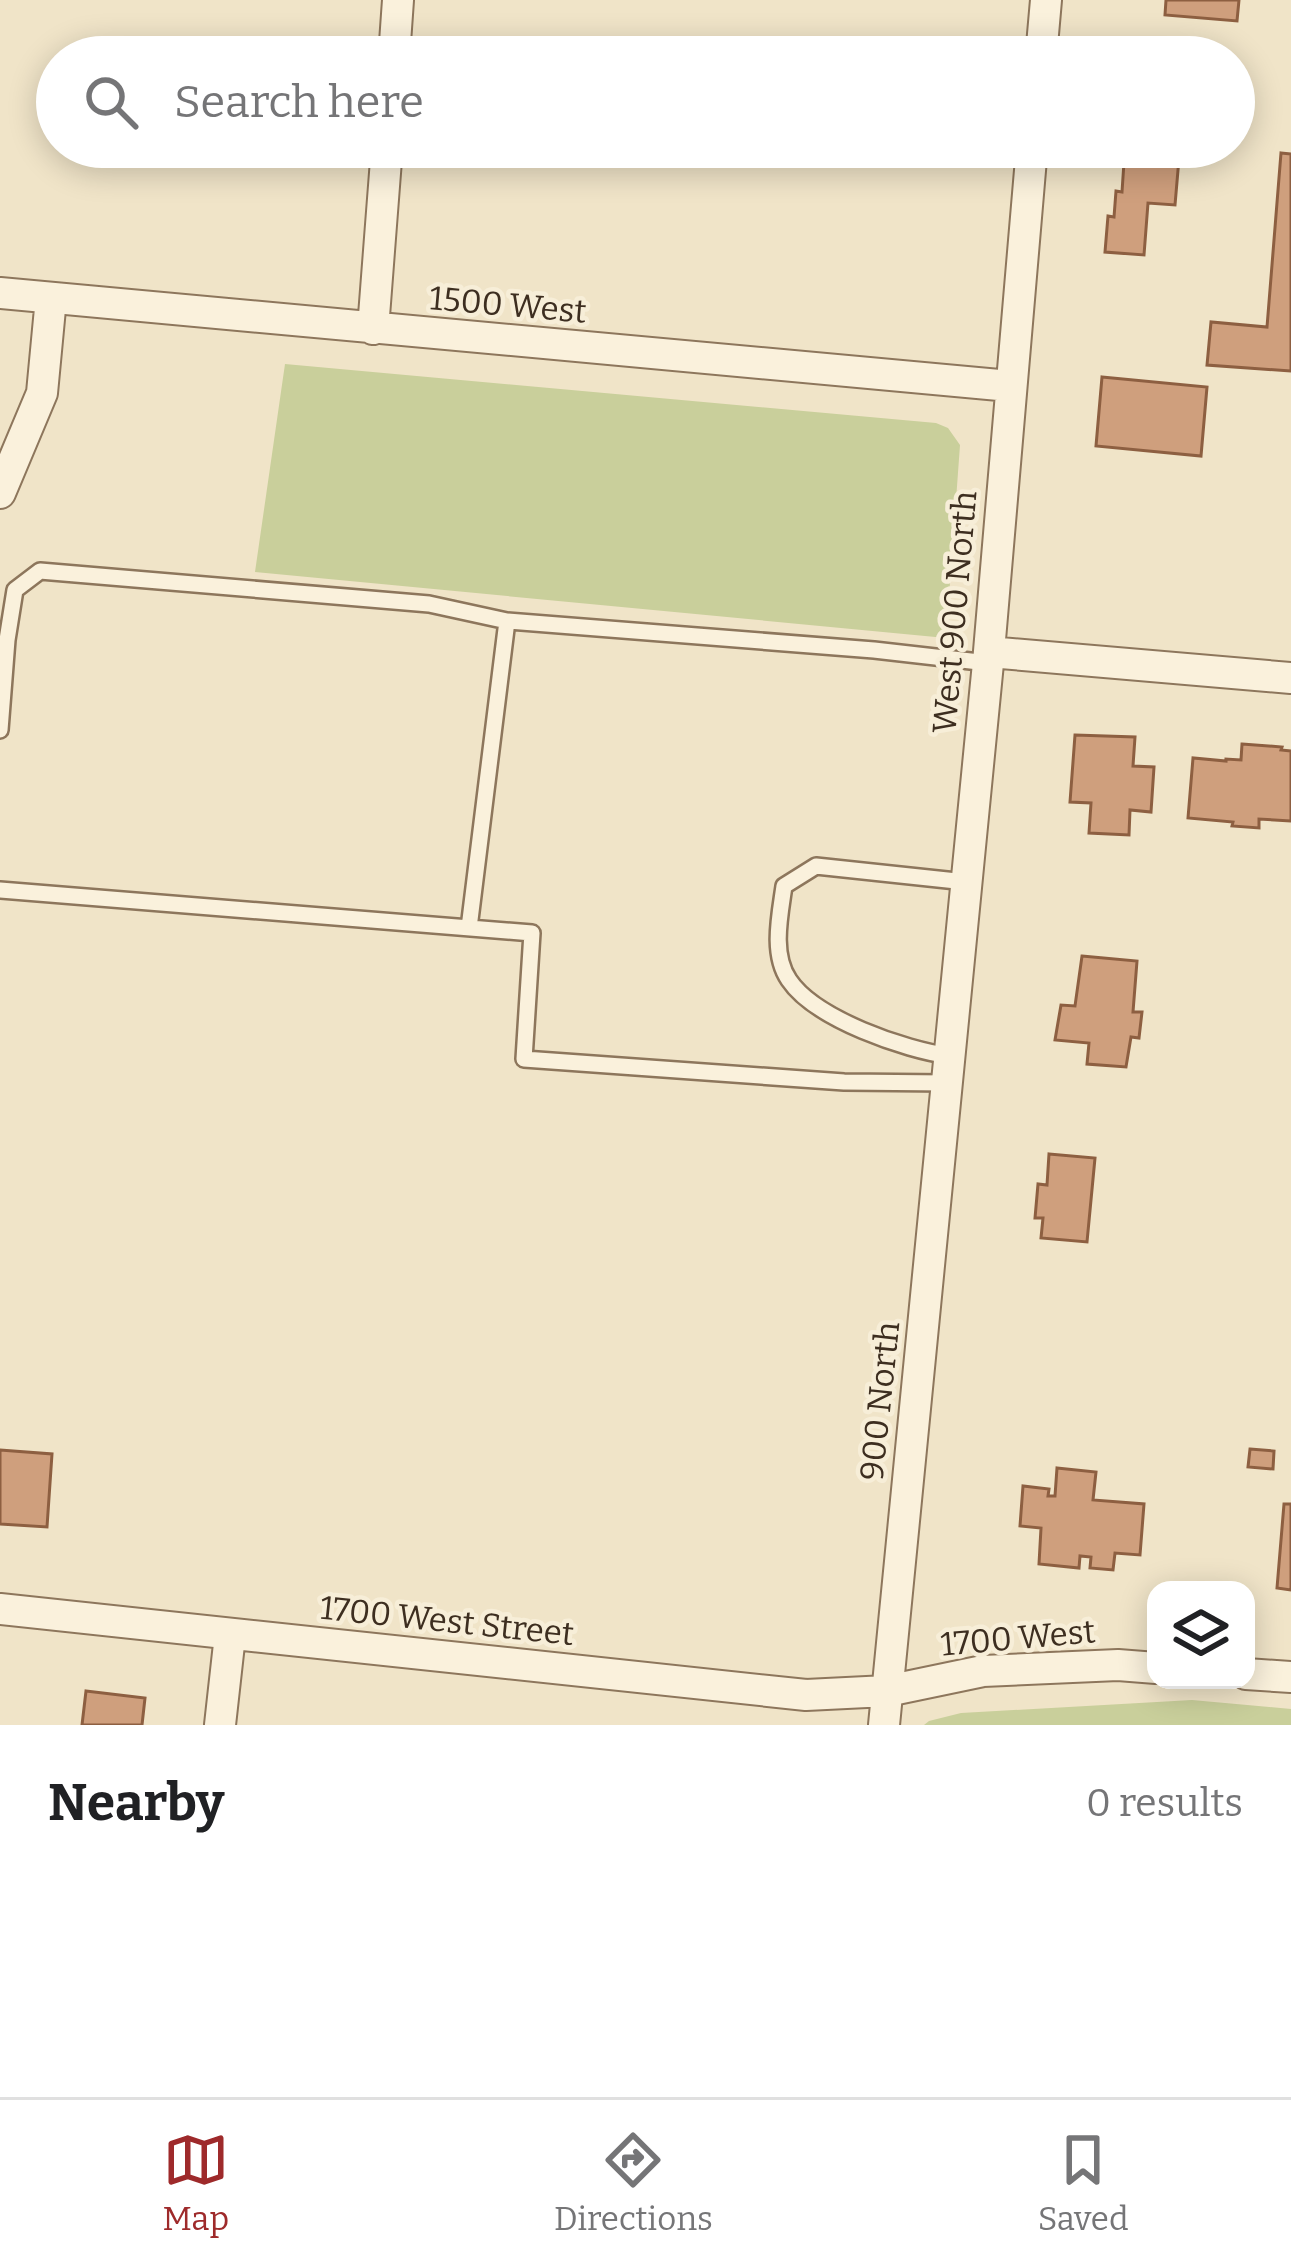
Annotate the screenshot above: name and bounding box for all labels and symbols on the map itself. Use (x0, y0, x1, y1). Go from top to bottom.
street label: 1500 West (428, 278, 588, 332)
street label: West 900 North (924, 489, 986, 735)
street label: 900 North (852, 1320, 908, 1482)
street label: 1700 West Street (318, 1588, 576, 1654)
street label: 1700 West (939, 1611, 1097, 1665)

